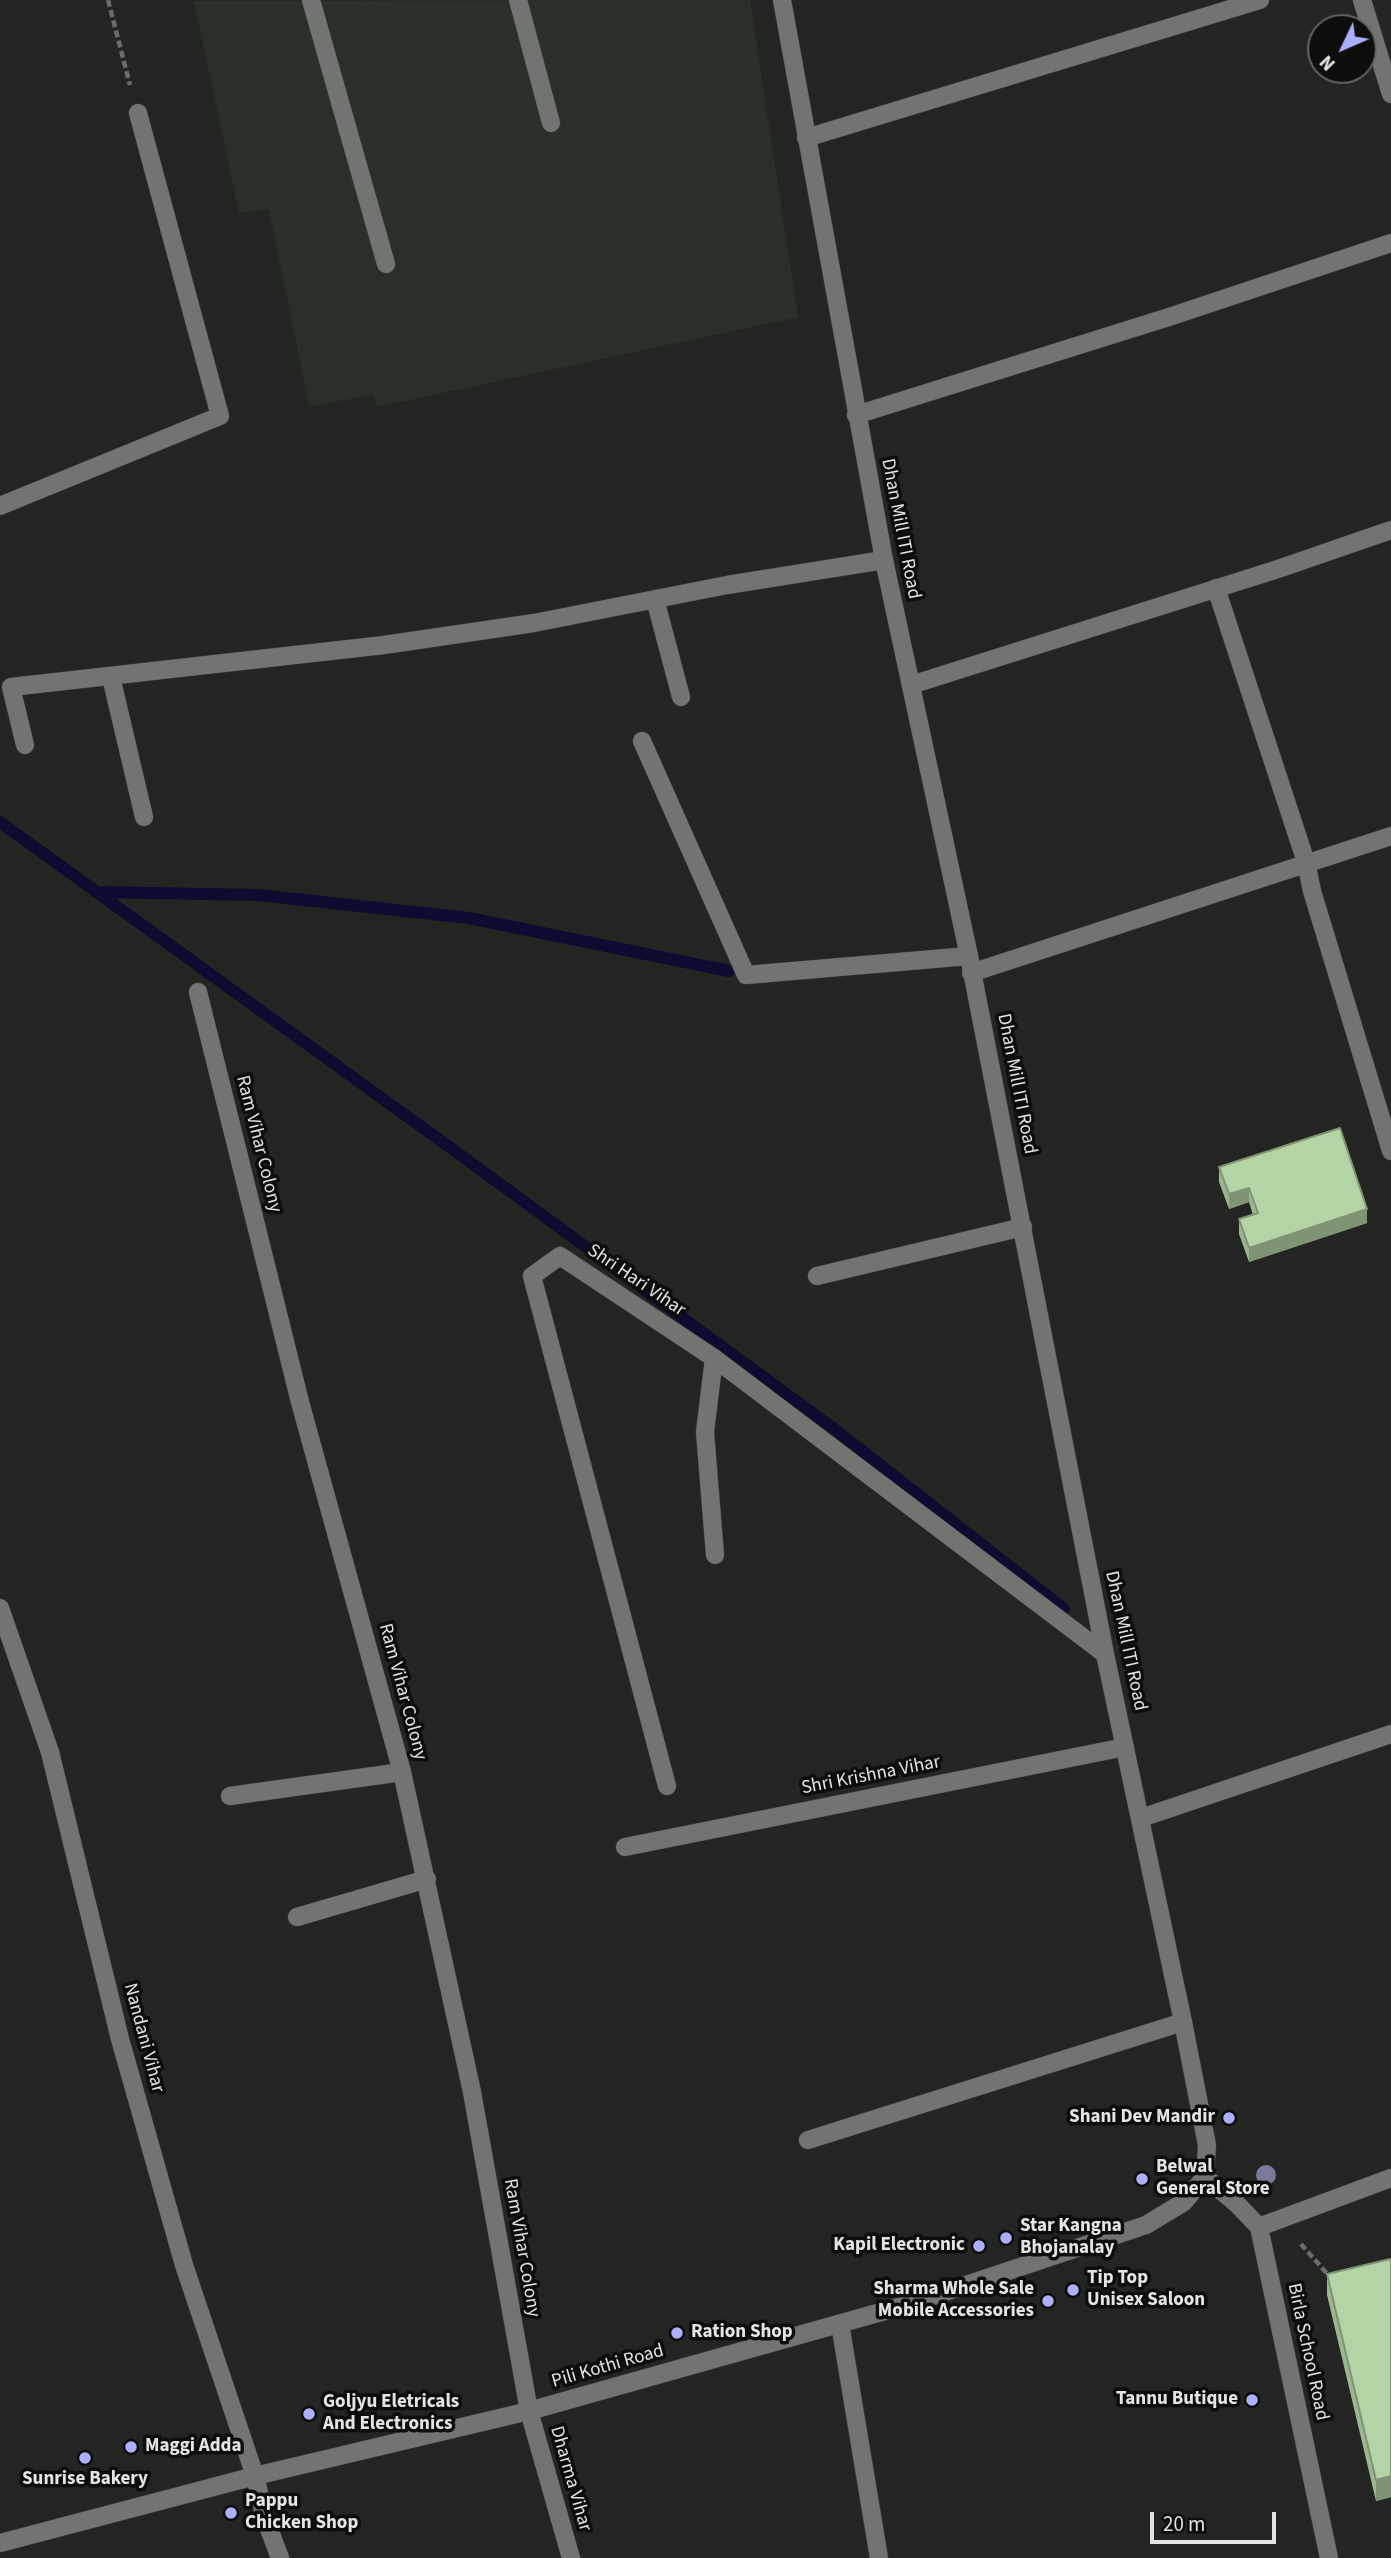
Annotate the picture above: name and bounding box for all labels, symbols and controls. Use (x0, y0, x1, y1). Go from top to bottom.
north arrow (1307, 14, 1377, 84)
text: N (1314, 49, 1342, 76)
street label: Dhan Mill ITI Road (875, 457, 925, 601)
street label: Dhan Mill ITI Road (991, 1012, 1041, 1156)
street label: Ram Vihar Colony (230, 1073, 286, 1215)
street label: Shri Hari Vihar (583, 1240, 689, 1322)
street label: Dhan Mill ITI Road (1099, 1569, 1151, 1713)
street label: Ram Vihar Colony (373, 1621, 431, 1763)
street label: Shri Krishna Vihar (800, 1751, 942, 1801)
street label: Nandani Vihar (117, 1981, 169, 2095)
place label: Shani Dev Mandir (1069, 2107, 1215, 2129)
marker: Shani Dev Mandir (1221, 2110, 1237, 2126)
place label: Belwal General Store (1156, 2157, 1270, 2201)
marker: Belwal General Store (1134, 2171, 1150, 2187)
street label: Ram Vihar Colony (498, 2177, 544, 2319)
place label: Star Kangna Bhojanalay (1020, 2216, 1122, 2260)
marker: Star Kangna Bhojanalay (998, 2230, 1014, 2246)
place label: Kapil Electronic (833, 2235, 965, 2257)
marker: Kapil Electronic (971, 2238, 987, 2254)
place label: Tip Top Unisex Saloon (1087, 2268, 1205, 2312)
place label: Sharma Whole Sale Mobile Accessories (873, 2279, 1034, 2323)
street label: Birla School Road (1281, 2281, 1333, 2423)
marker: Tip Top Unisex Saloon (1065, 2282, 1081, 2298)
marker: Sharma Whole Sale Mobile Accessories (1040, 2293, 1056, 2309)
place label: Ration Shop (691, 2322, 793, 2344)
marker: Ration Shop (669, 2325, 685, 2341)
street label: Pili Kothi Road (549, 2340, 667, 2394)
place label: Tannu Butique (1116, 2389, 1238, 2411)
place label: Goljyu Eletricals And Electronics (323, 2392, 459, 2436)
marker: Tannu Butique (1244, 2392, 1260, 2408)
marker: Goljyu Eletricals And Electronics (301, 2406, 317, 2422)
street label: Dharma Vihar (544, 2424, 596, 2534)
place label: Maggi Adda (145, 2436, 242, 2458)
marker: Maggi Adda (123, 2439, 139, 2455)
marker: Sunrise Bakery (77, 2450, 93, 2466)
place label: Sunrise Bakery (22, 2469, 148, 2491)
place label: Pappu Chicken Shop (245, 2491, 358, 2535)
scale bar (1153, 2498, 1279, 2542)
marker: Pappu Chicken Shop (223, 2505, 239, 2521)
text: 20 m (1163, 2509, 1205, 2539)

